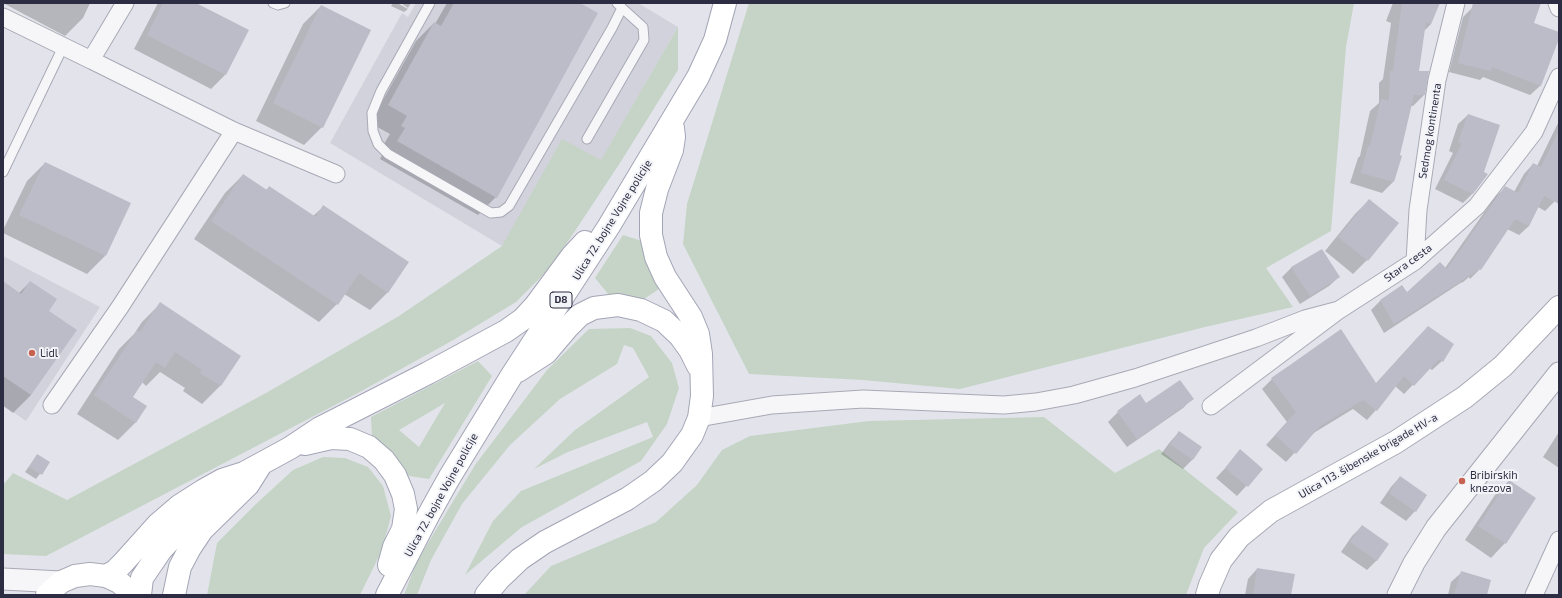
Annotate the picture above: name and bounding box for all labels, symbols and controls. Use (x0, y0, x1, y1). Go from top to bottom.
street label: Sedmog kontinenta (1416, 82, 1444, 180)
street label: Ulica 72. bojne Vojne policije (569, 157, 655, 283)
street label: Stara cesta (1381, 241, 1435, 285)
road number: D8 (550, 292, 572, 308)
place label: Lidl (40, 346, 58, 360)
marker: Lidl (27, 348, 37, 358)
street label: Ulica 113. šibenske brigade HV-a (1296, 411, 1440, 501)
street label: Ulica 72. bojne Vojne policije (401, 431, 481, 559)
place label: Bribirskih knezova (1470, 468, 1518, 494)
marker: Bribirskih knezova (1457, 476, 1467, 486)

